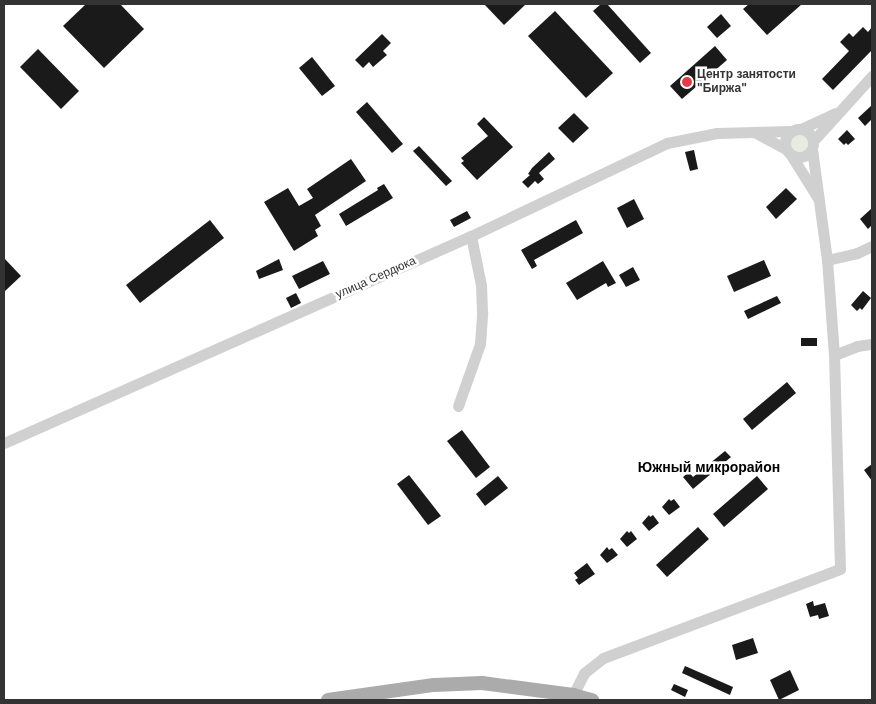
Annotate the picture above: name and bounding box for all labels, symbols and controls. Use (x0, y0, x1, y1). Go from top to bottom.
place label: Центр занятости "Биржа" (697, 68, 796, 96)
marker: Центр занятости "Биржа" (681, 76, 693, 88)
street label: улица Сердюка (334, 254, 418, 302)
district label: Южный микрорайон (638, 459, 780, 475)

